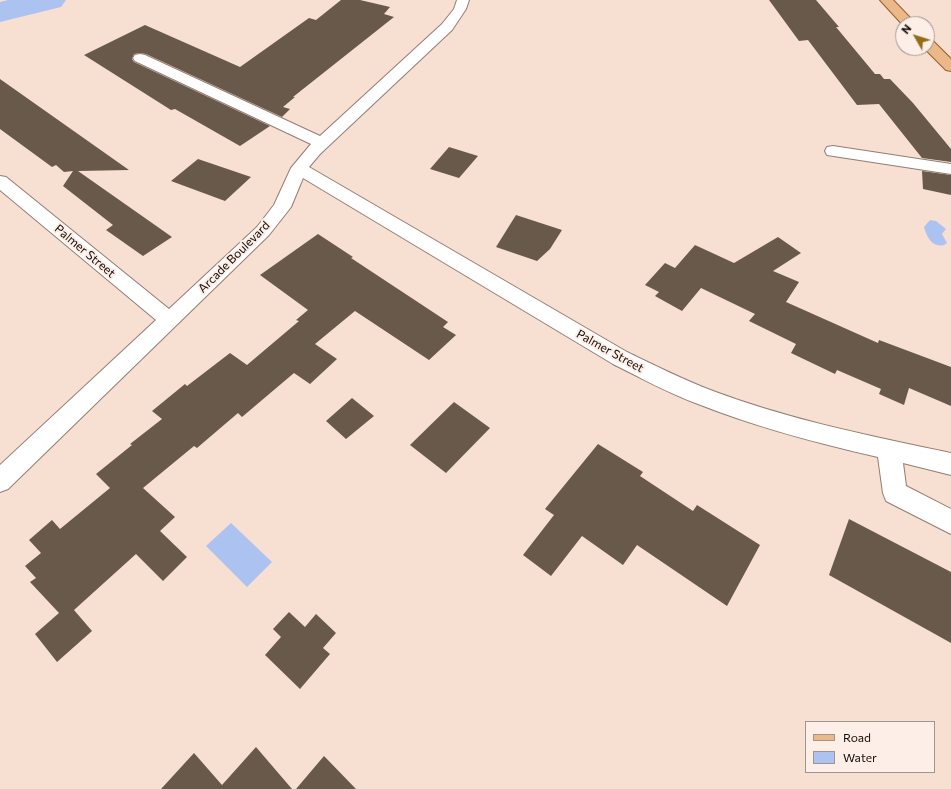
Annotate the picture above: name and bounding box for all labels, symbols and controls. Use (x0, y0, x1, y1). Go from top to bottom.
north arrow (895, 16, 935, 56)
text: N (898, 21, 914, 36)
street label: Arcade Boulevard (195, 218, 273, 296)
street label: Palmer Street (52, 221, 118, 281)
street label: Palmer Street (574, 327, 646, 375)
legend (805, 721, 935, 773)
text: Road (843, 730, 871, 744)
text: Water (843, 750, 877, 764)

